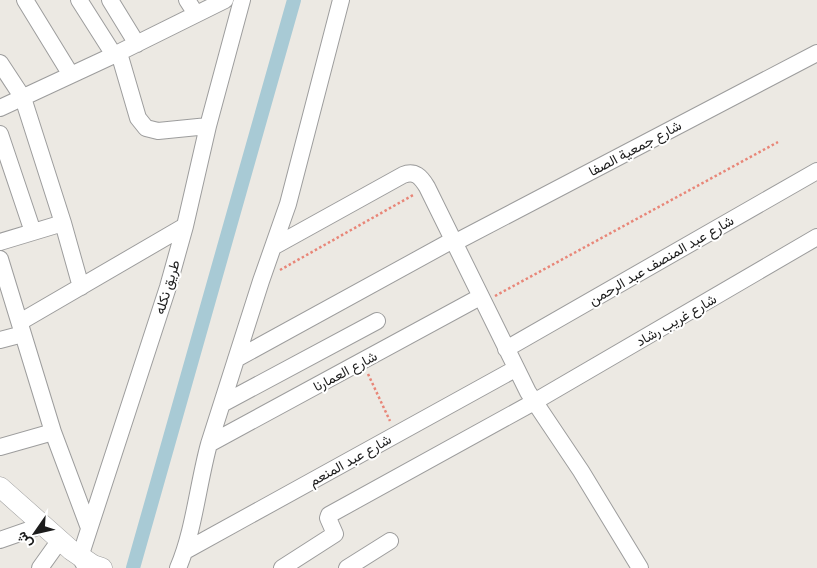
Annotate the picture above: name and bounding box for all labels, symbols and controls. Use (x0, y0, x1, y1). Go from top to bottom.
street label: شارع جمعية الصفا (586, 117, 685, 182)
street label: شارع عبد المنصف عبد الرحمن (586, 212, 738, 311)
street label: طريق نكله (151, 258, 184, 316)
street label: شارع غريب رشاد (633, 291, 720, 352)
street label: شارع العمارنا (310, 348, 381, 397)
street label: شارع عبد المنعم (306, 431, 395, 492)
north arrow (10, 508, 60, 558)
text: ش (13, 528, 36, 552)

